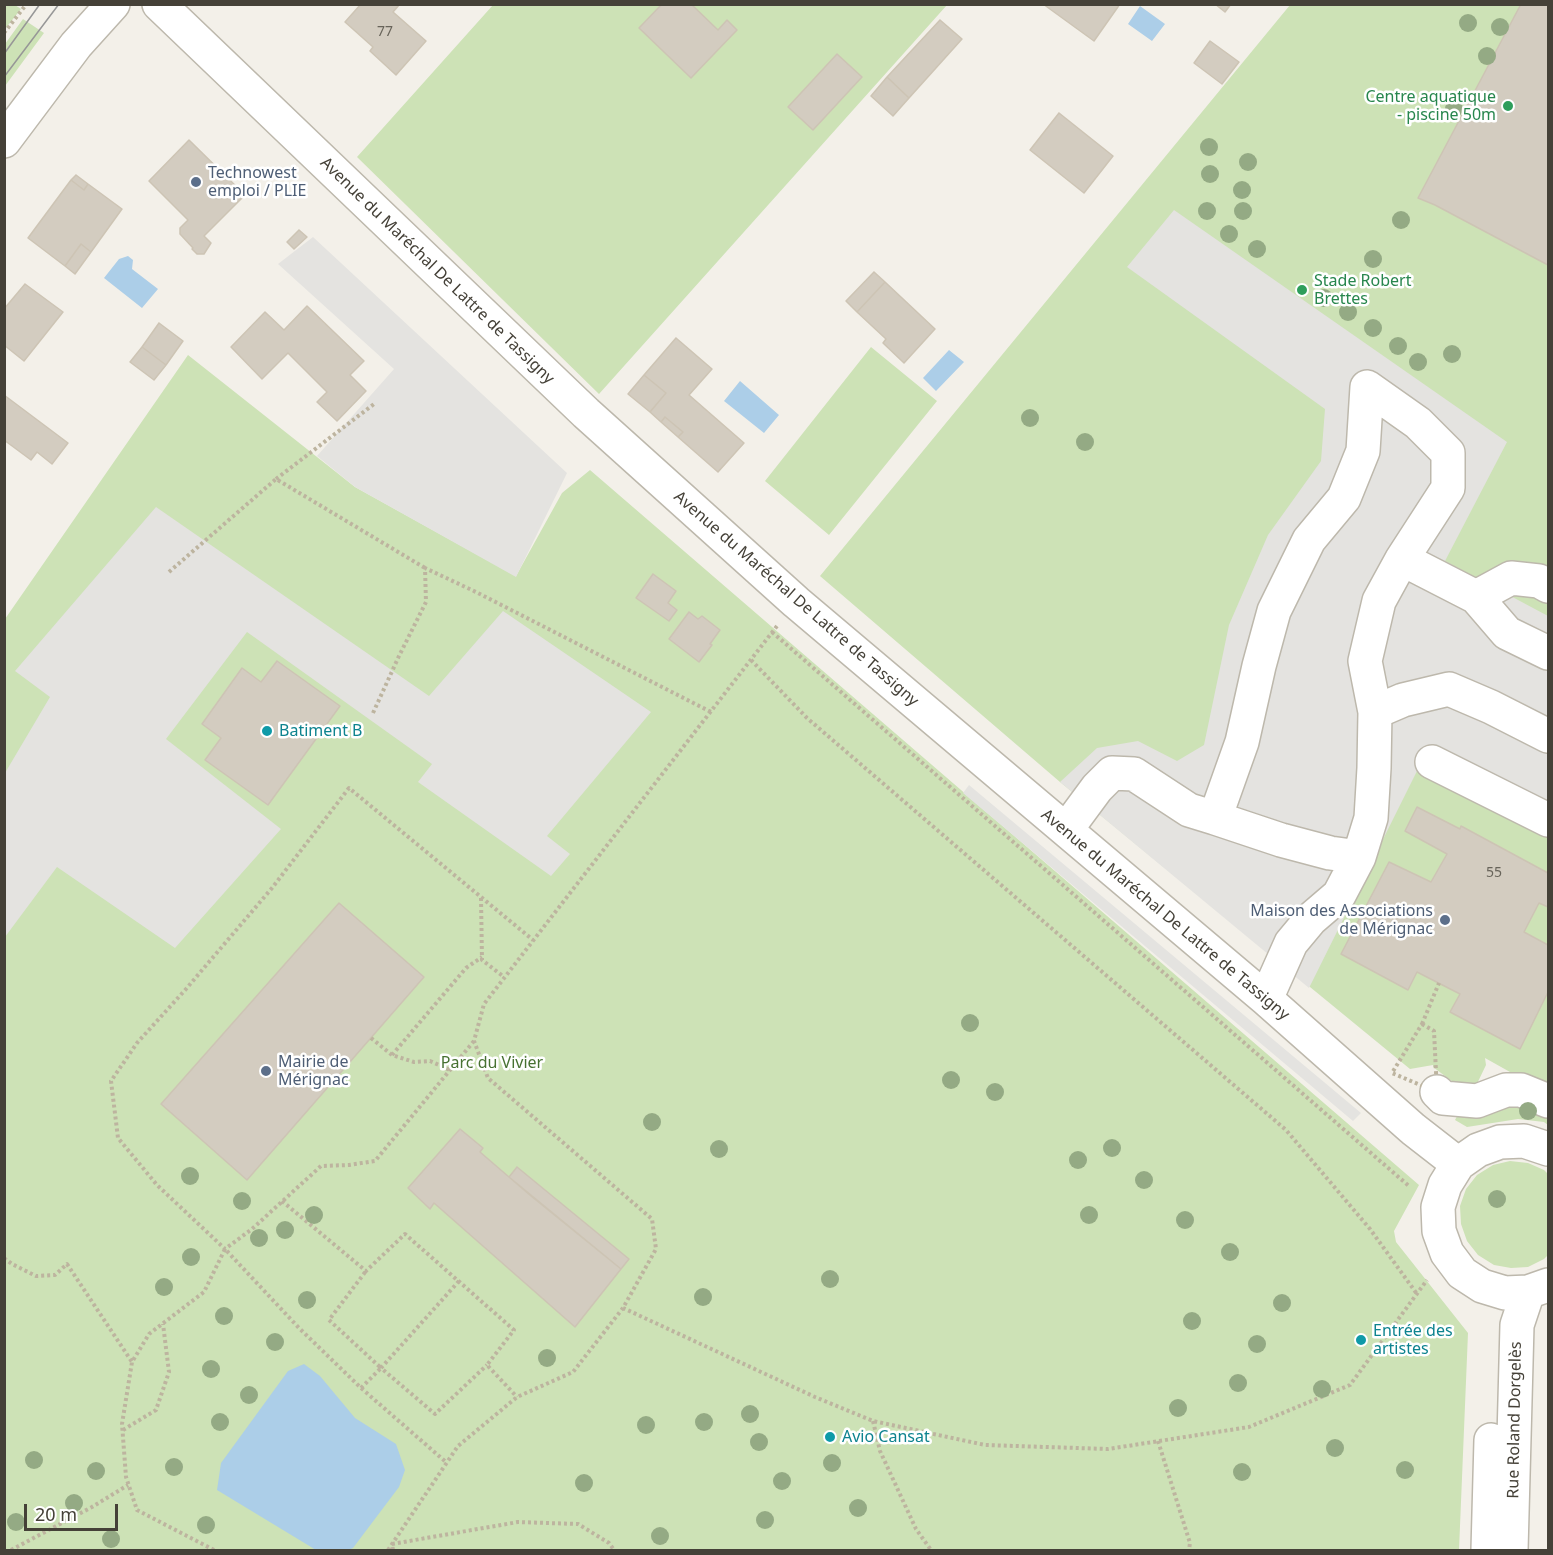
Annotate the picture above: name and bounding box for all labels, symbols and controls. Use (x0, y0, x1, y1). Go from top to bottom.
house number: 77 (377, 24, 393, 40)
place label: Centre aquatique - piscine 50m (1365, 87, 1496, 125)
marker: Centre aquatique - piscine 50m (1501, 99, 1515, 113)
street label: Avenue du Maréchal De Lattre de Tassigny (316, 154, 558, 388)
place label: Technowest emploi / PLIE (208, 163, 306, 201)
marker: Technowest emploi / PLIE (189, 175, 203, 189)
place label: Stade Robert Brettes (1314, 271, 1411, 309)
marker: Stade Robert Brettes (1295, 283, 1309, 297)
street label: Avenue du Maréchal De Lattre de Tassigny (670, 487, 922, 711)
place label: Batiment B (279, 721, 362, 741)
marker: Batiment B (260, 724, 274, 738)
street label: Avenue du Maréchal De Lattre de Tassigny (1037, 805, 1293, 1025)
house number: 55 (1486, 865, 1502, 881)
place label: Maison des Associations de Mérignac (1250, 901, 1433, 939)
marker: Maison des Associations de Mérignac (1438, 913, 1452, 927)
place label: Mairie de Mérignac (278, 1052, 349, 1090)
park label: Parc du Vivier (441, 1053, 543, 1073)
marker: Mairie de Mérignac (259, 1064, 273, 1078)
place label: Entrée des artistes (1373, 1321, 1453, 1359)
marker: Entrée des artistes (1354, 1333, 1368, 1347)
street label: Rue Roland Dorgelès (1504, 1341, 1526, 1499)
place label: Avio Cansat (842, 1427, 930, 1447)
marker: Avio Cansat (823, 1430, 837, 1444)
scale bar (27, 1492, 122, 1530)
text: 20 m (35, 1502, 77, 1526)

